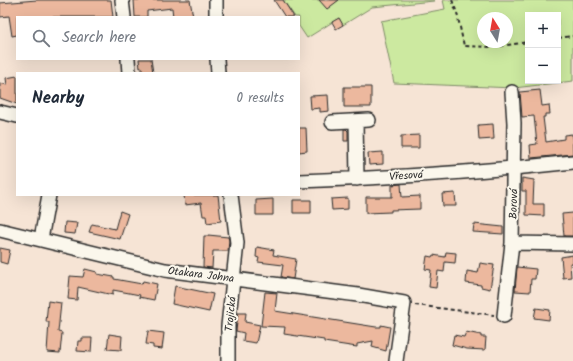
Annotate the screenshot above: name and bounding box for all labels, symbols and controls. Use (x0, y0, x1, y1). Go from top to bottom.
north arrow (477, 12, 513, 48)
map controls (525, 12, 561, 84)
button: + (525, 12, 561, 48)
search box (16, 16, 300, 60)
text: Search here (62, 26, 136, 50)
icon: search (30, 27, 52, 49)
button: − (525, 48, 561, 84)
text: Nearby (32, 85, 84, 112)
text: 0 results (237, 88, 284, 109)
street label: Vřesová (389, 166, 425, 186)
street label: Borová (504, 187, 524, 220)
street label: Otakara Johna (167, 262, 235, 288)
street label: Trojická (220, 294, 242, 333)

